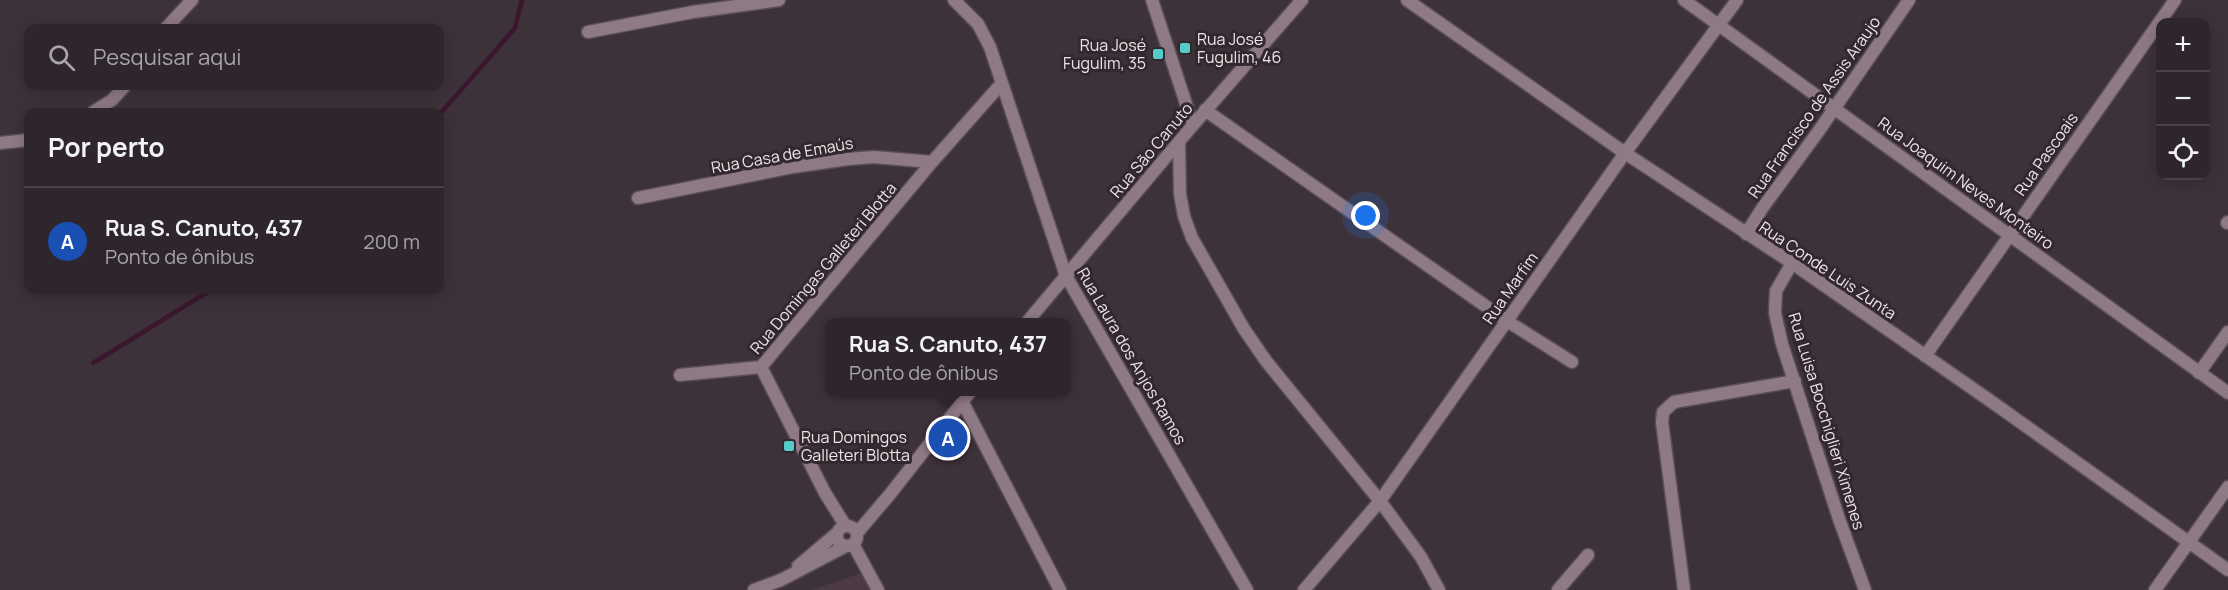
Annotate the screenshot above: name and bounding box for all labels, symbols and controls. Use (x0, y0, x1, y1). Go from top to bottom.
street label: Rua Francisco de Assis Araujo (1743, 12, 1885, 202)
map controls (2156, 18, 2210, 180)
button: + (2156, 18, 2210, 72)
search box (24, 24, 444, 90)
place label: Rua José Fugulim, 46 (1197, 28, 1281, 68)
place label: Rua José Fugulim, 35 (1063, 34, 1146, 74)
icon: search (45, 41, 78, 74)
marker: Rua José Fugulim, 46 (1178, 41, 1192, 55)
text: Pesquisar aqui (93, 42, 241, 72)
marker: Rua José Fugulim, 35 (1151, 47, 1165, 61)
button: − (2156, 72, 2210, 126)
street label: Rua São Canuto (1105, 98, 1197, 202)
street label: Rua Pascoais (2009, 108, 2083, 200)
street label: Rua Joaquim Neves Monteiro (1874, 112, 2058, 254)
button: locate (2156, 126, 2210, 180)
text: Por perto (48, 129, 165, 165)
street label: Rua Casa de Emaús (709, 132, 855, 178)
street label: Rua Domingas Galleteri Blotta (745, 178, 901, 358)
your location (1351, 201, 1380, 230)
text: Rua S. Canuto, 437 (105, 213, 303, 243)
street label: Rua Conde Luis Zunta (1755, 216, 1901, 324)
text: A (61, 228, 74, 255)
text: 200 m (363, 228, 420, 255)
text: Ponto de ônibus (105, 243, 254, 270)
street label: Rua Marfim (1477, 248, 1543, 328)
street label: Rua Laura dos Anjos Ramos (1072, 263, 1192, 449)
street label: Rua Luisa Bocchiglieri Ximenes (1783, 310, 1871, 532)
popup (825, 318, 1071, 396)
text: Rua S. Canuto, 437 (849, 329, 1047, 359)
text: Ponto de ônibus (849, 359, 998, 386)
pin: A (928, 416, 968, 460)
place label: Rua Domingos Galleteri Blotta (801, 426, 910, 466)
marker: Rua Domingos Galleteri Blotta (782, 439, 796, 453)

